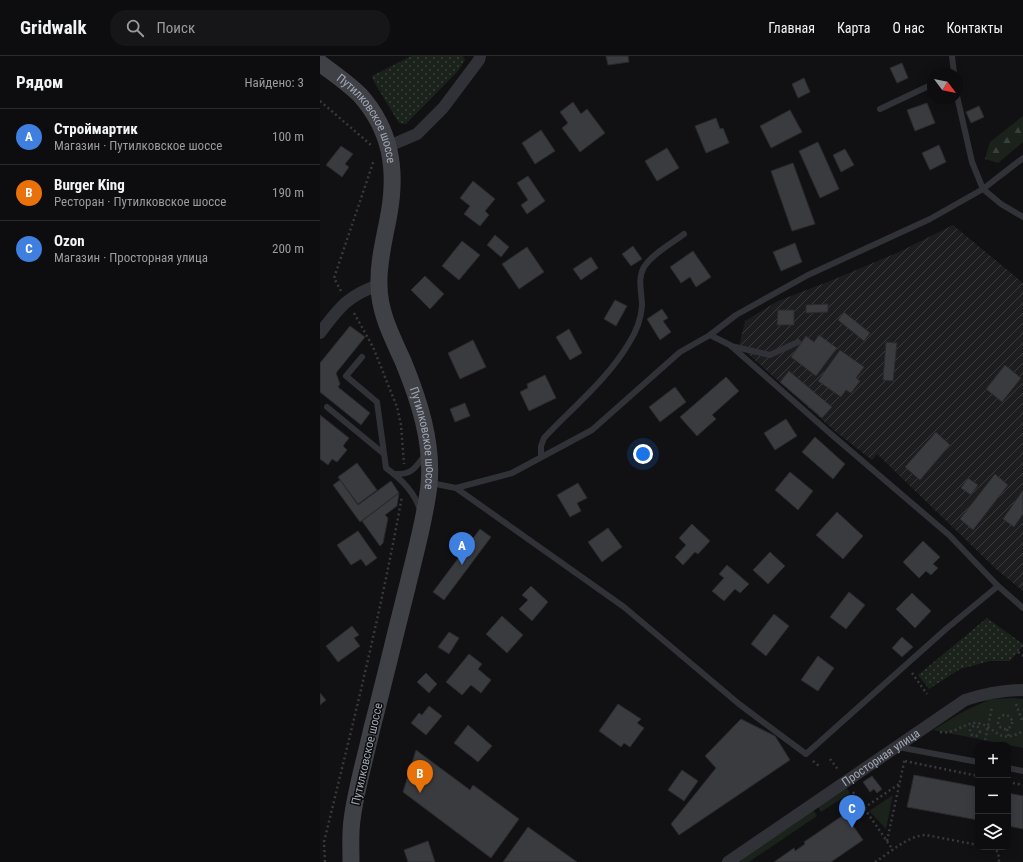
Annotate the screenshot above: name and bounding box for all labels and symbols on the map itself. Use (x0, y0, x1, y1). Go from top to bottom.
north arrow (927, 68, 963, 104)
street label: Путилковское шоссе (334, 71, 398, 164)
street label: Путилковское шоссе (407, 385, 437, 491)
your location (633, 444, 653, 464)
pin: A (449, 532, 475, 565)
street label: Путилковское шоссе (348, 701, 386, 806)
street label: Просторная улица (839, 726, 923, 789)
pin: B (407, 760, 433, 793)
pin: C (839, 795, 865, 828)

